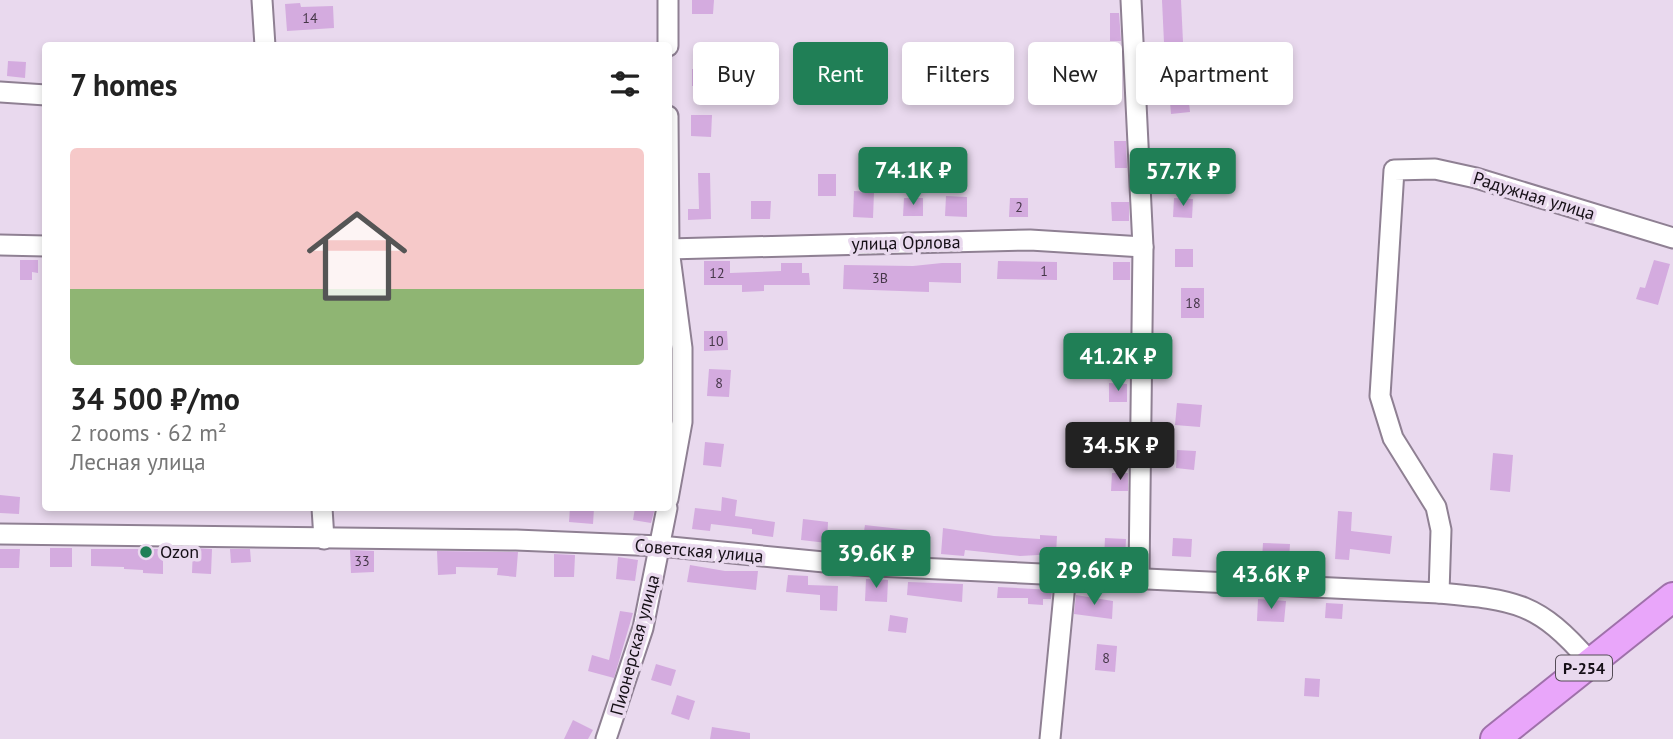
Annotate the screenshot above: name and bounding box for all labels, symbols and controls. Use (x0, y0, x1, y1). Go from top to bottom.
house number: 14 (302, 9, 318, 27)
chip: Buy (693, 42, 779, 105)
chip: Rent (793, 42, 888, 105)
chip: Filters (902, 42, 1014, 105)
chip: New (1028, 42, 1122, 105)
chip: Apartment (1136, 42, 1293, 105)
text: 7 homes (70, 65, 178, 104)
icon: filters (606, 65, 644, 103)
pin: 74.1K ₽ (848, 148, 978, 207)
pin: 57.7K ₽ (1118, 148, 1248, 208)
text: 74.1K ₽ (874, 155, 952, 184)
text: 57.7K ₽ (1146, 156, 1220, 185)
street label: Радужная улица (1470, 166, 1598, 225)
icon: home (294, 193, 420, 319)
house number: 2 (1015, 198, 1023, 216)
street label: улица Орлова (851, 230, 961, 255)
house number: 1 (1040, 262, 1048, 280)
house number: 12 (709, 264, 725, 282)
house number: 3В (872, 269, 888, 287)
house number: 18 (1185, 294, 1201, 312)
house number: 10 (708, 332, 724, 350)
pin: 41.2K ₽ (1053, 334, 1183, 393)
text: 41.2K ₽ (1079, 341, 1157, 370)
house number: 8 (715, 374, 723, 392)
text: 34 500 ₽/mo (70, 379, 240, 418)
text: 2 rooms · 62 m² (70, 418, 227, 447)
pin: 34.5K ₽ (1055, 422, 1185, 482)
text: 34.5K ₽ (1081, 430, 1159, 459)
text: Лесная улица (70, 447, 206, 476)
pin: 39.6K ₽ (811, 530, 941, 590)
street label: Советская улица (634, 533, 764, 568)
text: 39.6K ₽ (837, 538, 915, 567)
place label: Ozon (160, 540, 199, 563)
marker: Ozon (138, 544, 154, 560)
pin: 29.6K ₽ (1029, 548, 1159, 607)
house number: 33 (354, 552, 370, 570)
pin: 43.6K ₽ (1206, 552, 1336, 611)
text: 29.6K ₽ (1055, 555, 1133, 584)
text: 43.6K ₽ (1232, 559, 1310, 588)
street label: Пионерская улица (605, 572, 664, 718)
house number: 8 (1102, 649, 1110, 667)
road number: Р-254 (1556, 656, 1612, 680)

